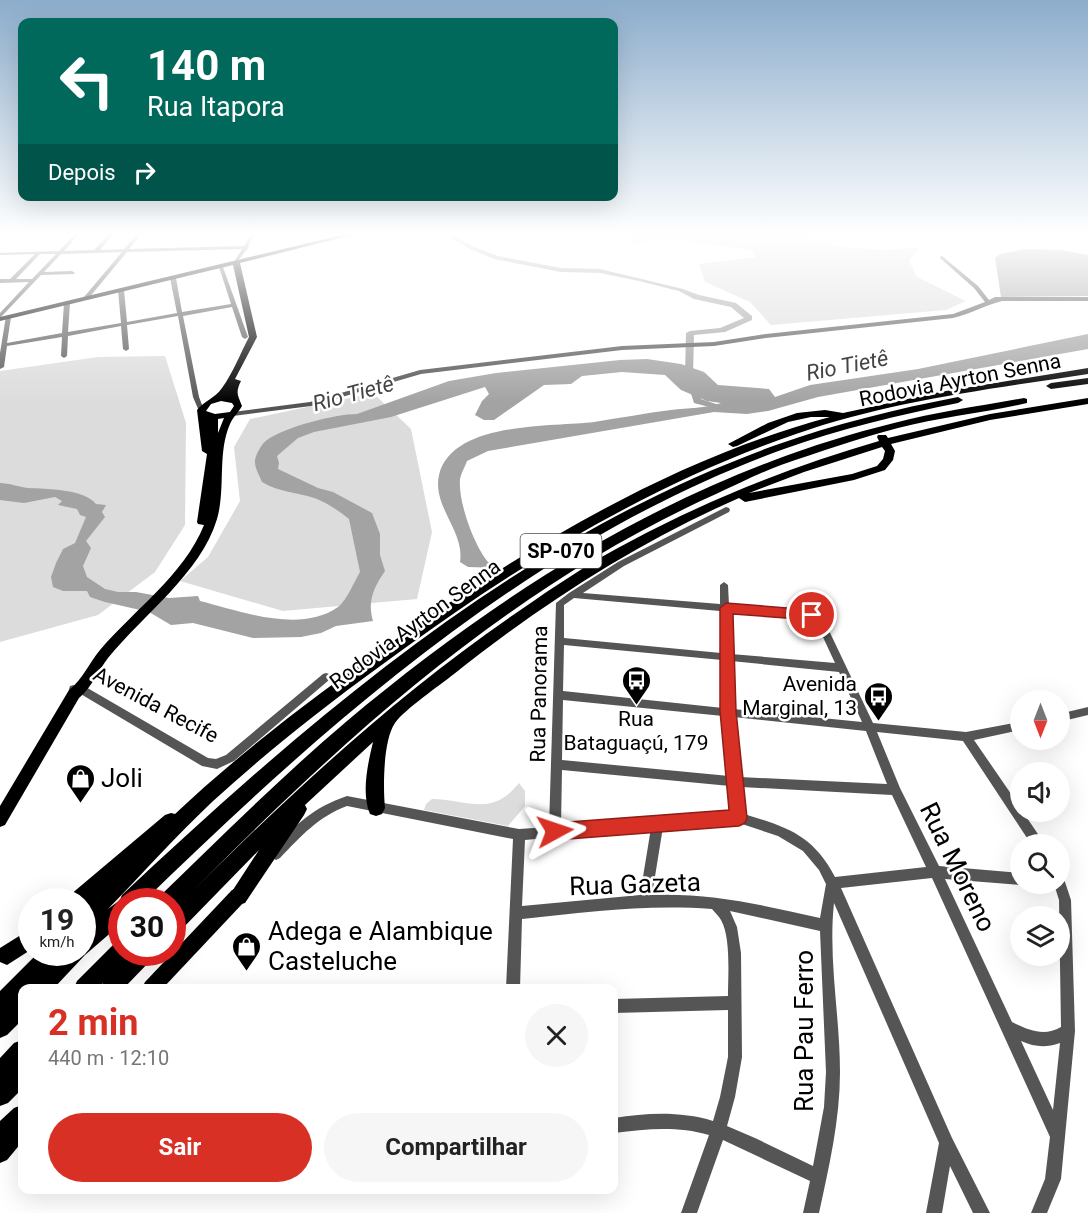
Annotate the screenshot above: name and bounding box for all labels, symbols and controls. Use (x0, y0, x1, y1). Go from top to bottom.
text: 140 m (147, 41, 266, 90)
icon: left (48, 42, 126, 120)
text: Rua Itapora (147, 91, 285, 123)
icon: right (128, 156, 161, 189)
text: Depois (48, 160, 116, 185)
water label: Rio Tietê (804, 345, 890, 386)
street label: Rodovia Ayrton Senna (857, 349, 1063, 411)
water label: Rio Tietê (310, 371, 396, 416)
road number: SP-070 (520, 534, 602, 568)
street label: Rodovia Ayrton Senna (325, 554, 505, 694)
pin (786, 589, 837, 640)
icon: arrive (795, 598, 828, 631)
street label: Rua Panorama (526, 625, 552, 763)
street label: Avenida Recife (89, 662, 223, 748)
bus stop icon: Rua Bataguaçú, 179 (620, 664, 652, 706)
place label: Avenida Marginal, 13 (742, 672, 857, 720)
bus stop icon: Avenida Marginal, 13 (862, 680, 894, 722)
north arrow (1010, 690, 1070, 750)
map controls (1010, 690, 1070, 966)
place label: Rua Bataguaçú, 179 (564, 707, 708, 755)
shop icon: Joli (64, 762, 96, 804)
button: sound (1010, 762, 1070, 822)
place label: Joli (101, 763, 143, 793)
street label: Rua Moreno (914, 797, 1002, 937)
position arrow (523, 799, 587, 863)
button: search (1010, 834, 1070, 894)
street label: Rua Gazeta (569, 867, 701, 901)
speed limit sign: 30 (108, 888, 186, 966)
text: 19 (40, 902, 74, 937)
button: layers (1010, 906, 1070, 966)
place label: Adega e Alambique Casteluche (268, 916, 493, 976)
shop icon: Adega e Alambique Casteluche (231, 930, 263, 972)
text: km/h (39, 933, 75, 951)
street label: Rua Pau Ferro (789, 950, 819, 1112)
text: 2 min (48, 1002, 139, 1044)
button: close (525, 1004, 588, 1067)
text: 440 m · 12:10 (48, 1046, 169, 1070)
button: Sair (48, 1113, 312, 1182)
button: Compartilhar (324, 1113, 588, 1182)

